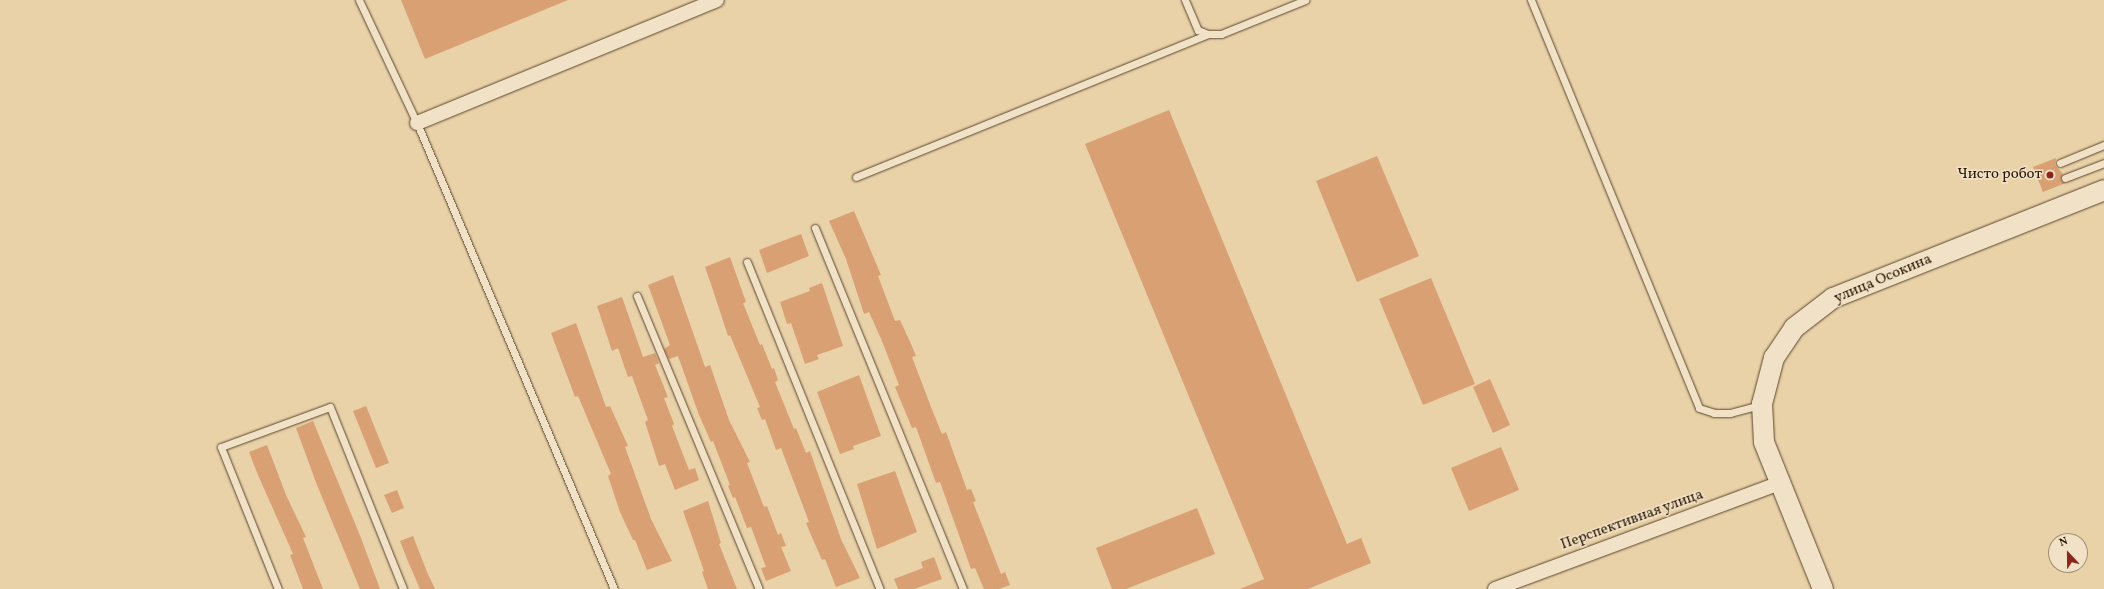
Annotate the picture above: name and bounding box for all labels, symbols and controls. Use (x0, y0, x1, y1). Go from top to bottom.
place label: Чисто робот (1957, 166, 2042, 184)
marker: Чисто робот (2045, 170, 2055, 180)
street label: улица Осокина (1832, 250, 1934, 308)
street label: Перспективная улица (1558, 486, 1706, 554)
north arrow (2048, 533, 2088, 573)
text: N (2057, 534, 2070, 551)

